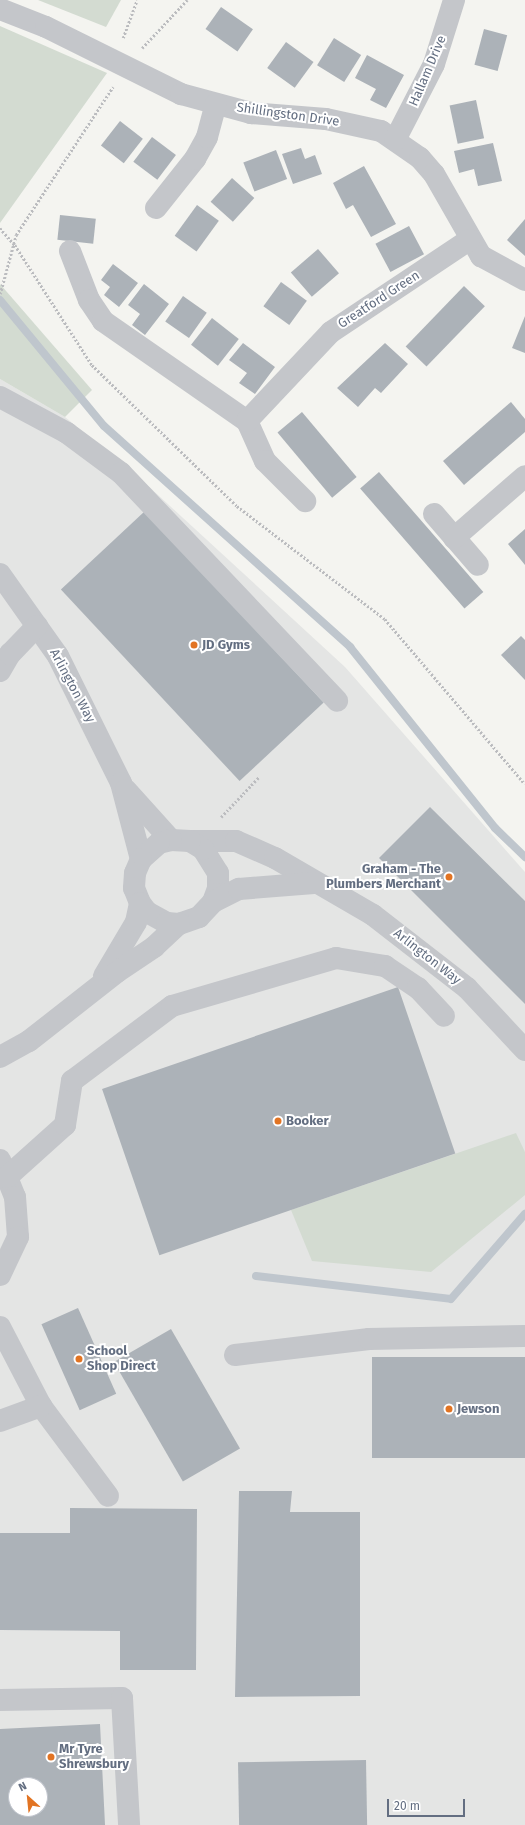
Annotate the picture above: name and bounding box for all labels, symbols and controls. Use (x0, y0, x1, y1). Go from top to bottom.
street label: Hallam Drive (406, 33, 450, 109)
street label: Shillingston Drive (236, 100, 340, 130)
street label: Greatford Green (335, 268, 423, 332)
place label: JD Gyms (202, 637, 250, 653)
marker: JD Gyms (189, 640, 199, 650)
street label: Arlington Way (46, 647, 98, 725)
place label: Graham - The Plumbers Merchant (326, 862, 441, 893)
marker: Graham - The Plumbers Merchant (444, 872, 454, 882)
street label: Arlington Way (390, 926, 464, 988)
place label: Booker (286, 1113, 329, 1129)
marker: Booker (273, 1116, 283, 1126)
place label: School Shop Direct (87, 1344, 156, 1375)
marker: School Shop Direct (74, 1354, 84, 1364)
place label: Jewson (457, 1401, 499, 1417)
marker: Jewson (444, 1404, 454, 1414)
place label: Mr Tyre Shrewsbury (59, 1742, 129, 1773)
marker: Mr Tyre Shrewsbury (46, 1752, 56, 1762)
north arrow (8, 1777, 48, 1817)
text: N (17, 1779, 29, 1794)
scale bar (389, 1791, 467, 1817)
text: 20 m (394, 1799, 420, 1813)

